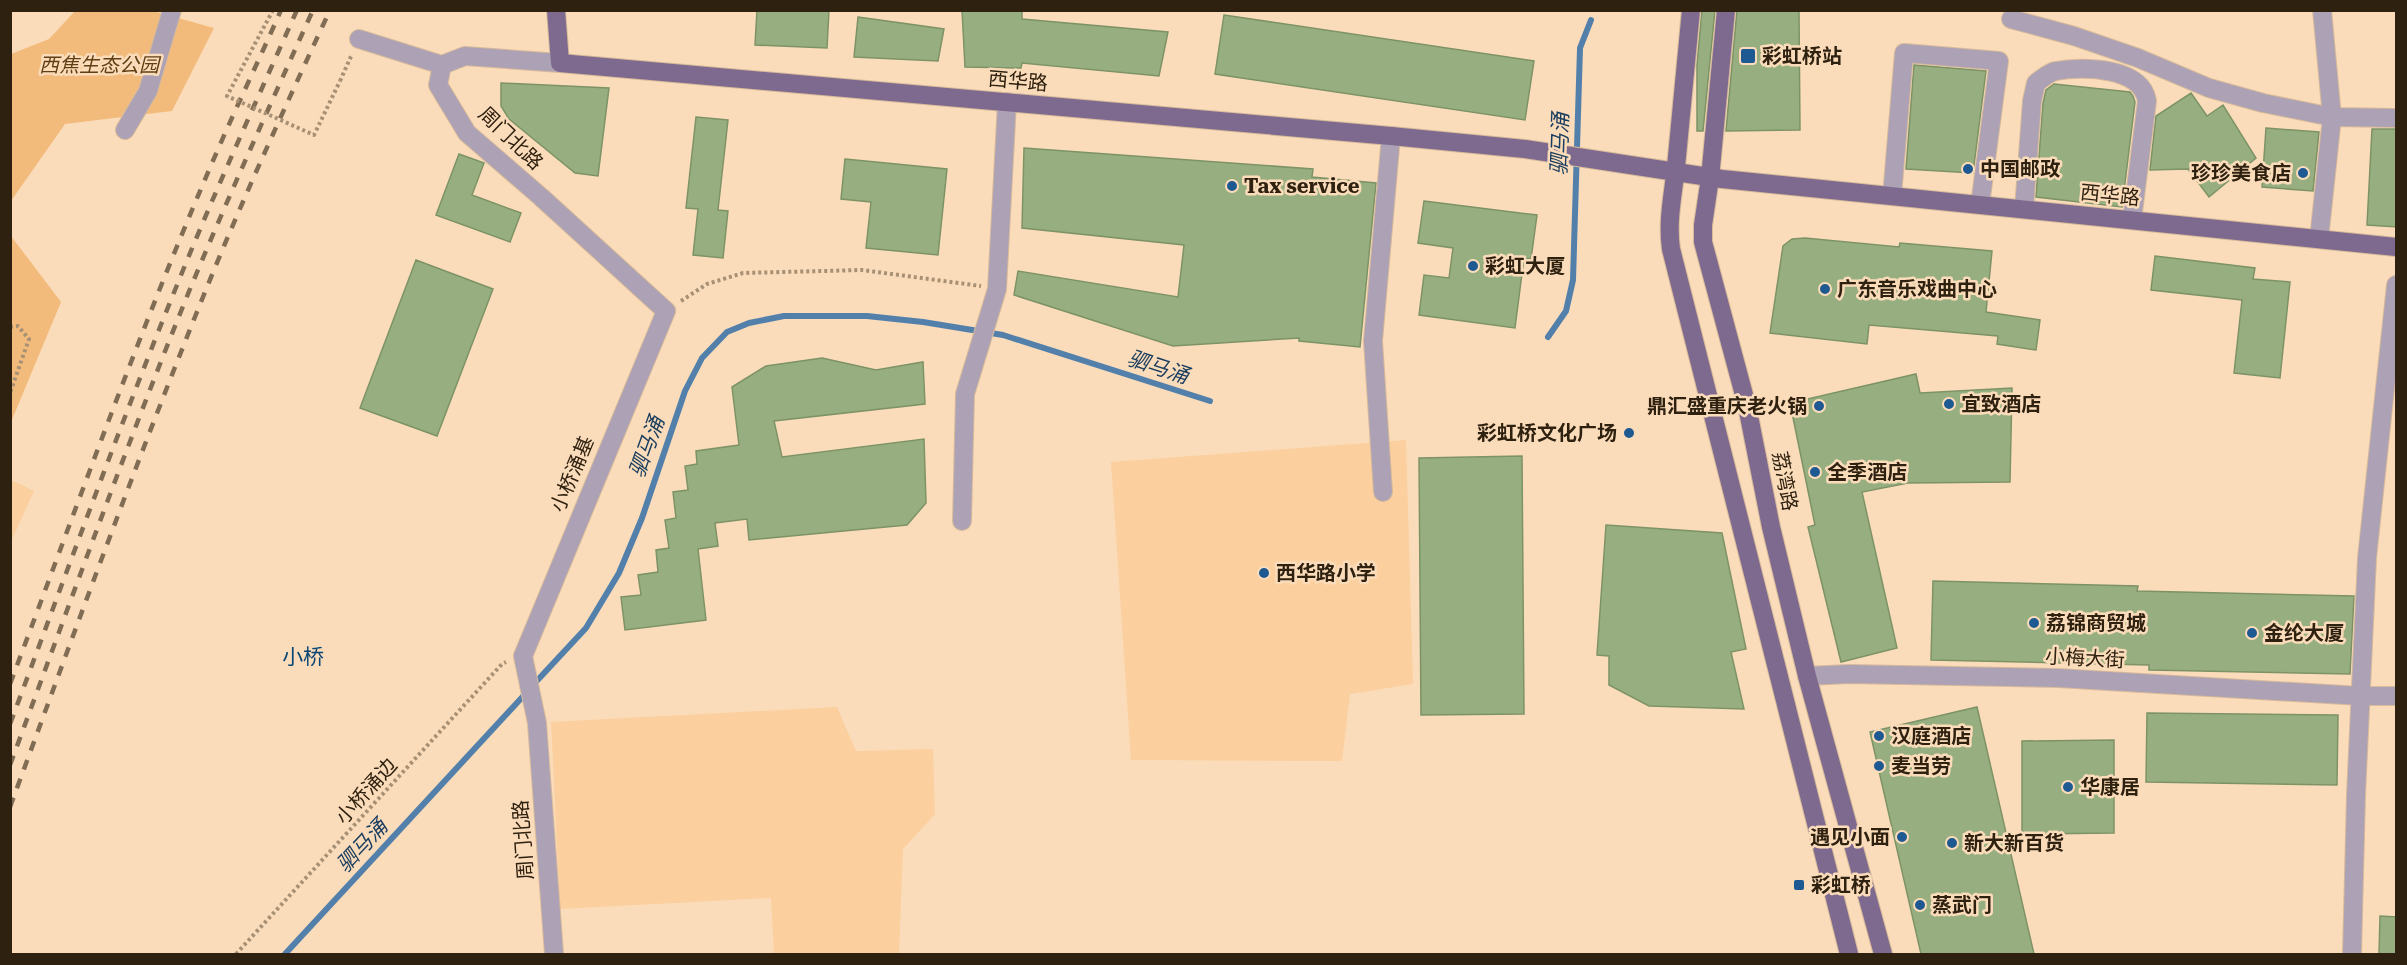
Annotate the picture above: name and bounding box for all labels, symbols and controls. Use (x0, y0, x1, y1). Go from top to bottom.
place label: 彩虹桥站 (1762, 44, 1842, 68)
marker: 彩虹桥站 (1739, 47, 1757, 65)
park label: 西焦生态公园 (39, 53, 162, 77)
street label: 西华路 (987, 66, 1049, 96)
street label: 周门北路 (474, 102, 548, 174)
water label: 驷马涌 (1547, 110, 1573, 176)
place label: 中国邮政 (1980, 157, 2060, 181)
place label: 珍珍美食店 (2191, 161, 2291, 185)
marker: 中国邮政 (1961, 162, 1975, 176)
marker: 珍珍美食店 (2296, 166, 2310, 180)
place label: Tax service (1244, 174, 1360, 198)
marker: Tax service (1225, 179, 1239, 193)
street label: 西华路 (2079, 180, 2141, 210)
place label: 彩虹大厦 (1485, 254, 1565, 278)
marker: 彩虹大厦 (1466, 259, 1480, 273)
place label: 广东音乐戏曲中心 (1837, 277, 1997, 301)
marker: 广东音乐戏曲中心 (1818, 282, 1832, 296)
water label: 驷马涌 (1124, 346, 1194, 389)
place label: 宜致酒店 (1961, 392, 2041, 416)
place label: 鼎汇盛重庆老火锅 (1647, 394, 1807, 418)
marker: 宜致酒店 (1942, 397, 1956, 411)
marker: 鼎汇盛重庆老火锅 (1812, 399, 1826, 413)
water label: 驷马涌 (625, 411, 670, 481)
place label: 彩虹桥文化广场 (1477, 421, 1617, 445)
marker: 彩虹桥文化广场 (1622, 426, 1636, 440)
street label: 小桥涌基 (545, 432, 599, 516)
street label: 荔湾路 (1767, 449, 1803, 513)
place label: 全季酒店 (1827, 460, 1907, 484)
marker: 全季酒店 (1808, 465, 1822, 479)
place label: 西华路小学 (1276, 561, 1376, 585)
marker: 西华路小学 (1257, 566, 1271, 580)
place label: 荔锦商贸城 (2046, 611, 2146, 635)
marker: 荔锦商贸城 (2027, 616, 2041, 630)
place label: 金纶大厦 (2264, 621, 2344, 645)
marker: 金纶大厦 (2245, 626, 2259, 640)
street label: 小梅大街 (2044, 644, 2126, 672)
district label: 小桥 (282, 645, 324, 669)
place label: 汉庭酒店 (1891, 724, 1971, 748)
marker: 汉庭酒店 (1872, 729, 1886, 743)
street label: 小桥涌边 (330, 753, 402, 829)
place label: 麦当劳 (1891, 754, 1951, 778)
marker: 麦当劳 (1872, 759, 1886, 773)
place label: 华康居 (2080, 775, 2140, 799)
marker: 华康居 (2061, 780, 2075, 794)
street label: 周门北路 (508, 799, 538, 881)
water label: 驷马涌 (332, 813, 394, 877)
place label: 遇见小面 (1810, 825, 1890, 849)
marker: 遇见小面 (1895, 830, 1909, 844)
place label: 新大新百货 (1964, 831, 2064, 855)
marker: 新大新百货 (1945, 836, 1959, 850)
place label: 彩虹桥 (1811, 873, 1871, 897)
marker: 彩虹桥 (1792, 878, 1806, 892)
place label: 蒸武门 (1932, 893, 1992, 917)
marker: 蒸武门 (1913, 898, 1927, 912)

